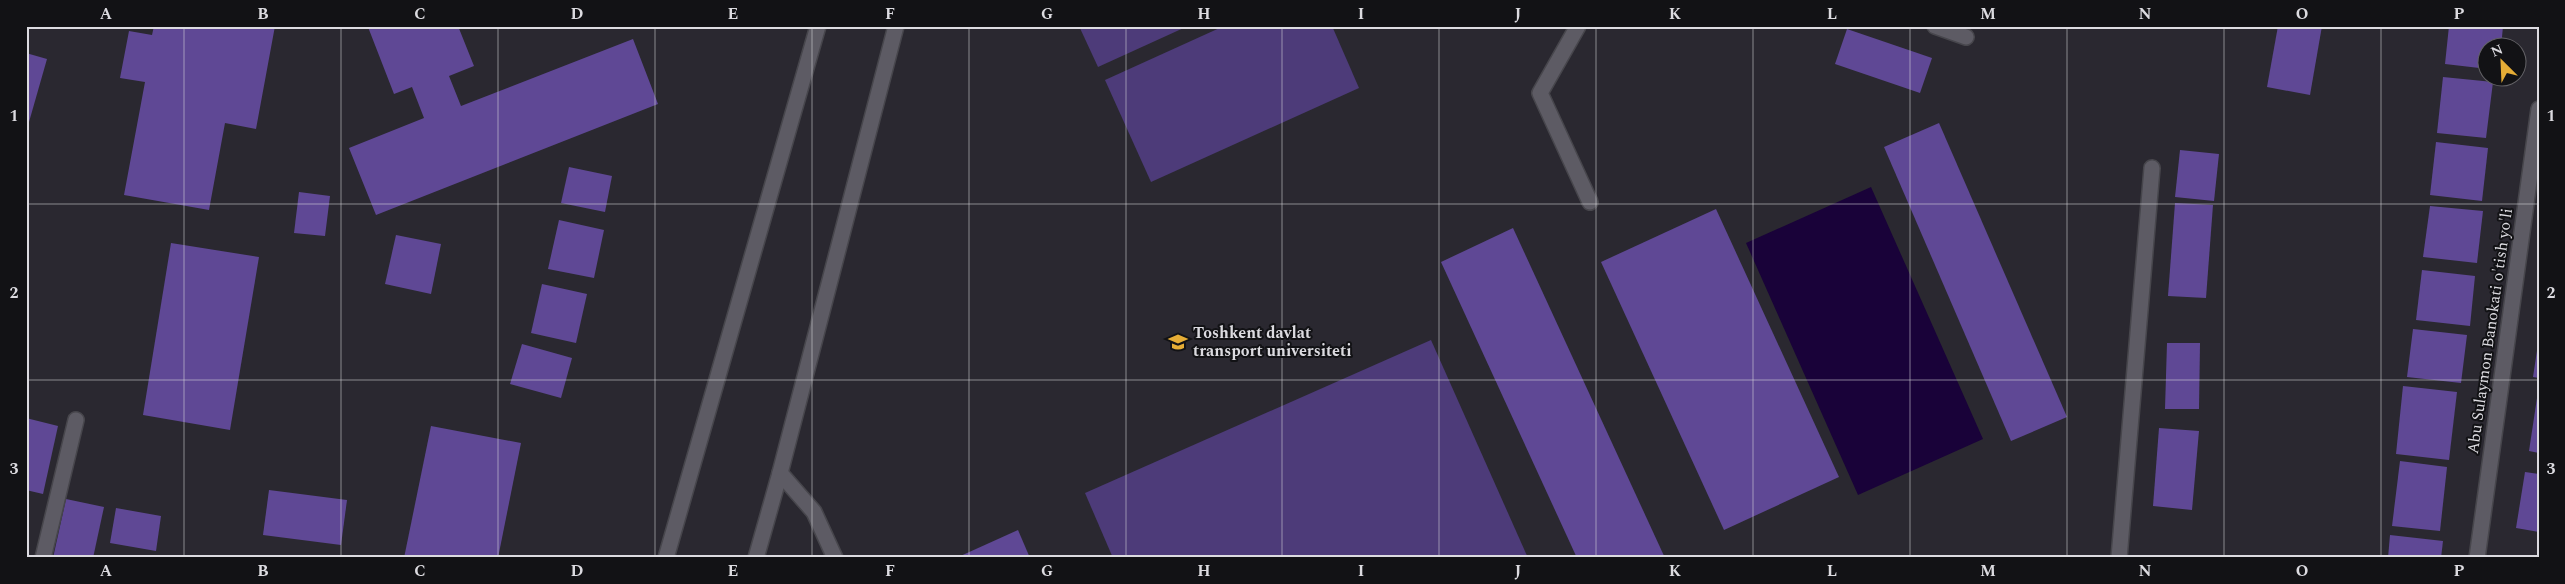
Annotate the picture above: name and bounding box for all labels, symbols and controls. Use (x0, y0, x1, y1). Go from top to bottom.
text: A (100, 2, 113, 26)
text: B (257, 2, 269, 26)
text: C (414, 2, 426, 26)
text: D (571, 2, 584, 26)
text: E (728, 2, 738, 26)
text: F (885, 2, 895, 26)
text: G (1041, 2, 1053, 26)
text: H (1197, 2, 1211, 26)
text: I (1358, 2, 1364, 26)
text: J (1515, 2, 1522, 26)
text: K (1669, 2, 1682, 26)
text: L (1827, 2, 1837, 26)
text: M (1980, 2, 1996, 26)
text: N (2138, 2, 2152, 26)
text: O (2296, 2, 2308, 26)
text: P (2454, 2, 2465, 26)
north arrow (2478, 38, 2528, 88)
text: N (2487, 39, 2506, 62)
text: 1 (10, 104, 18, 128)
text: 1 (2547, 104, 2555, 128)
street label: Abu Sulaymon Banokati o'tish yo'li (2461, 207, 2519, 455)
text: 2 (10, 281, 19, 305)
text: 2 (2547, 281, 2556, 305)
place label: Toshkent davlat transport universiteti (1193, 321, 1352, 363)
school or university icon: Toshkent davlat transport universiteti (1167, 331, 1189, 353)
text: 3 (10, 457, 19, 481)
text: 3 (2547, 457, 2556, 481)
text: A (100, 559, 113, 583)
text: B (257, 559, 269, 583)
text: C (414, 559, 426, 583)
text: D (571, 559, 584, 583)
text: E (728, 559, 738, 583)
text: F (885, 559, 895, 583)
text: G (1041, 559, 1053, 583)
text: H (1197, 559, 1211, 583)
text: I (1358, 559, 1364, 583)
text: J (1515, 559, 1522, 583)
text: K (1669, 559, 1682, 583)
text: L (1827, 559, 1837, 583)
text: M (1980, 559, 1996, 583)
text: N (2138, 559, 2152, 583)
text: O (2296, 559, 2308, 583)
text: P (2454, 559, 2465, 583)

